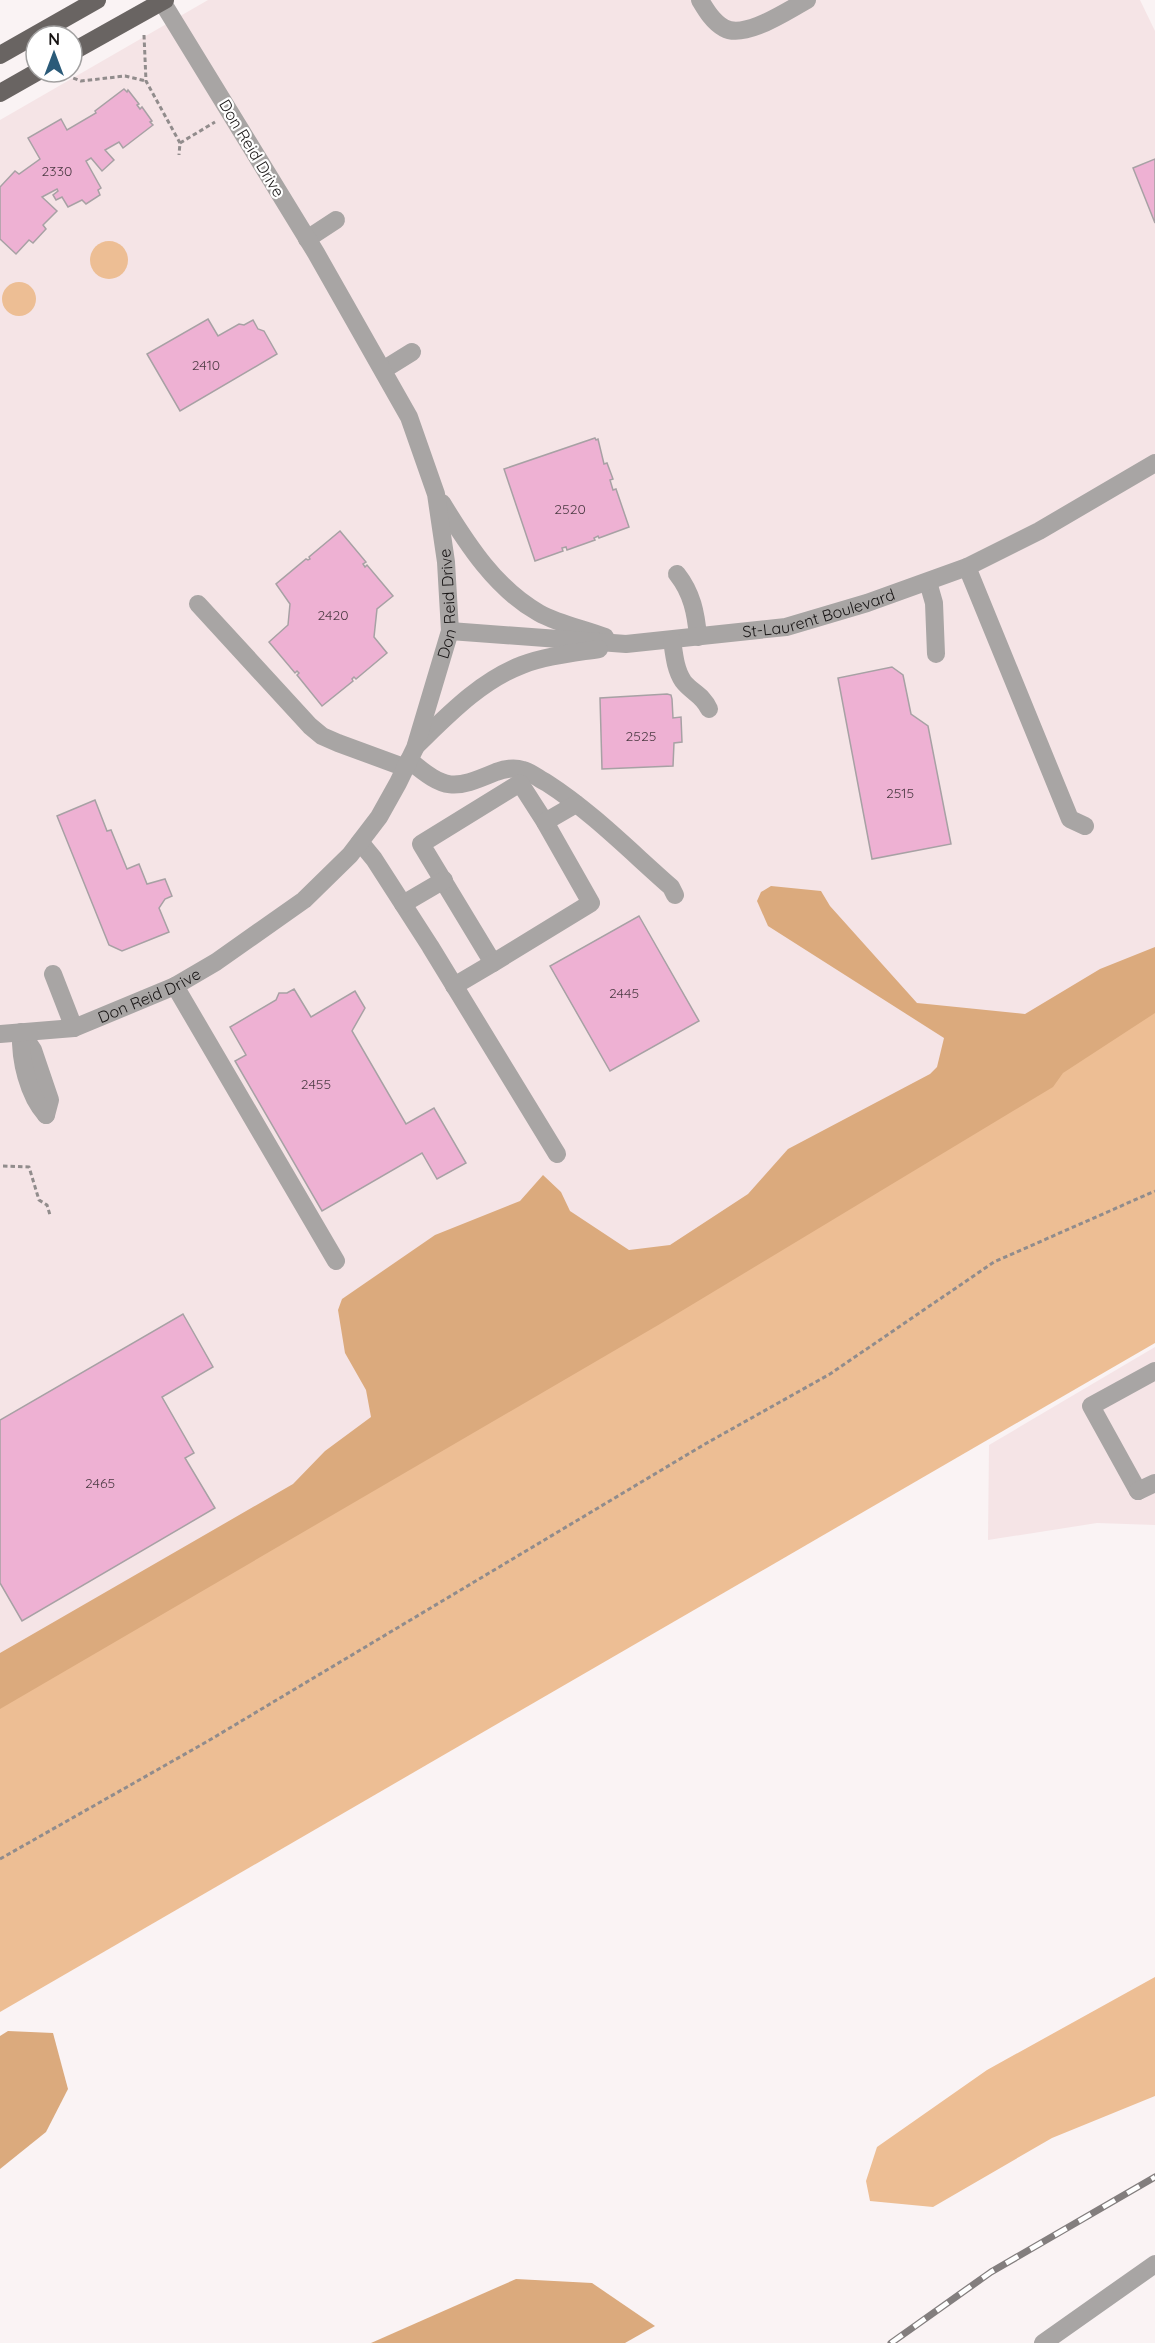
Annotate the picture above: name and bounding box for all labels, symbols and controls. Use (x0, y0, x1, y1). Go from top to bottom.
north arrow (24, 24, 84, 84)
text: N (48, 29, 60, 49)
street label: Don Reid Drive (215, 95, 289, 201)
house number: 2330 (42, 162, 72, 180)
house number: 2410 (192, 356, 220, 374)
house number: 2520 (554, 500, 586, 518)
street label: Don Reid Drive (432, 547, 460, 661)
street label: St-Laurent Boulevard (741, 584, 897, 642)
house number: 2420 (317, 606, 349, 624)
house number: 2525 (626, 727, 656, 745)
house number: 2515 (886, 784, 914, 802)
street label: Don Reid Drive (95, 963, 204, 1027)
house number: 2445 (609, 984, 639, 1002)
house number: 2455 (301, 1075, 331, 1093)
house number: 2465 (85, 1474, 115, 1492)

